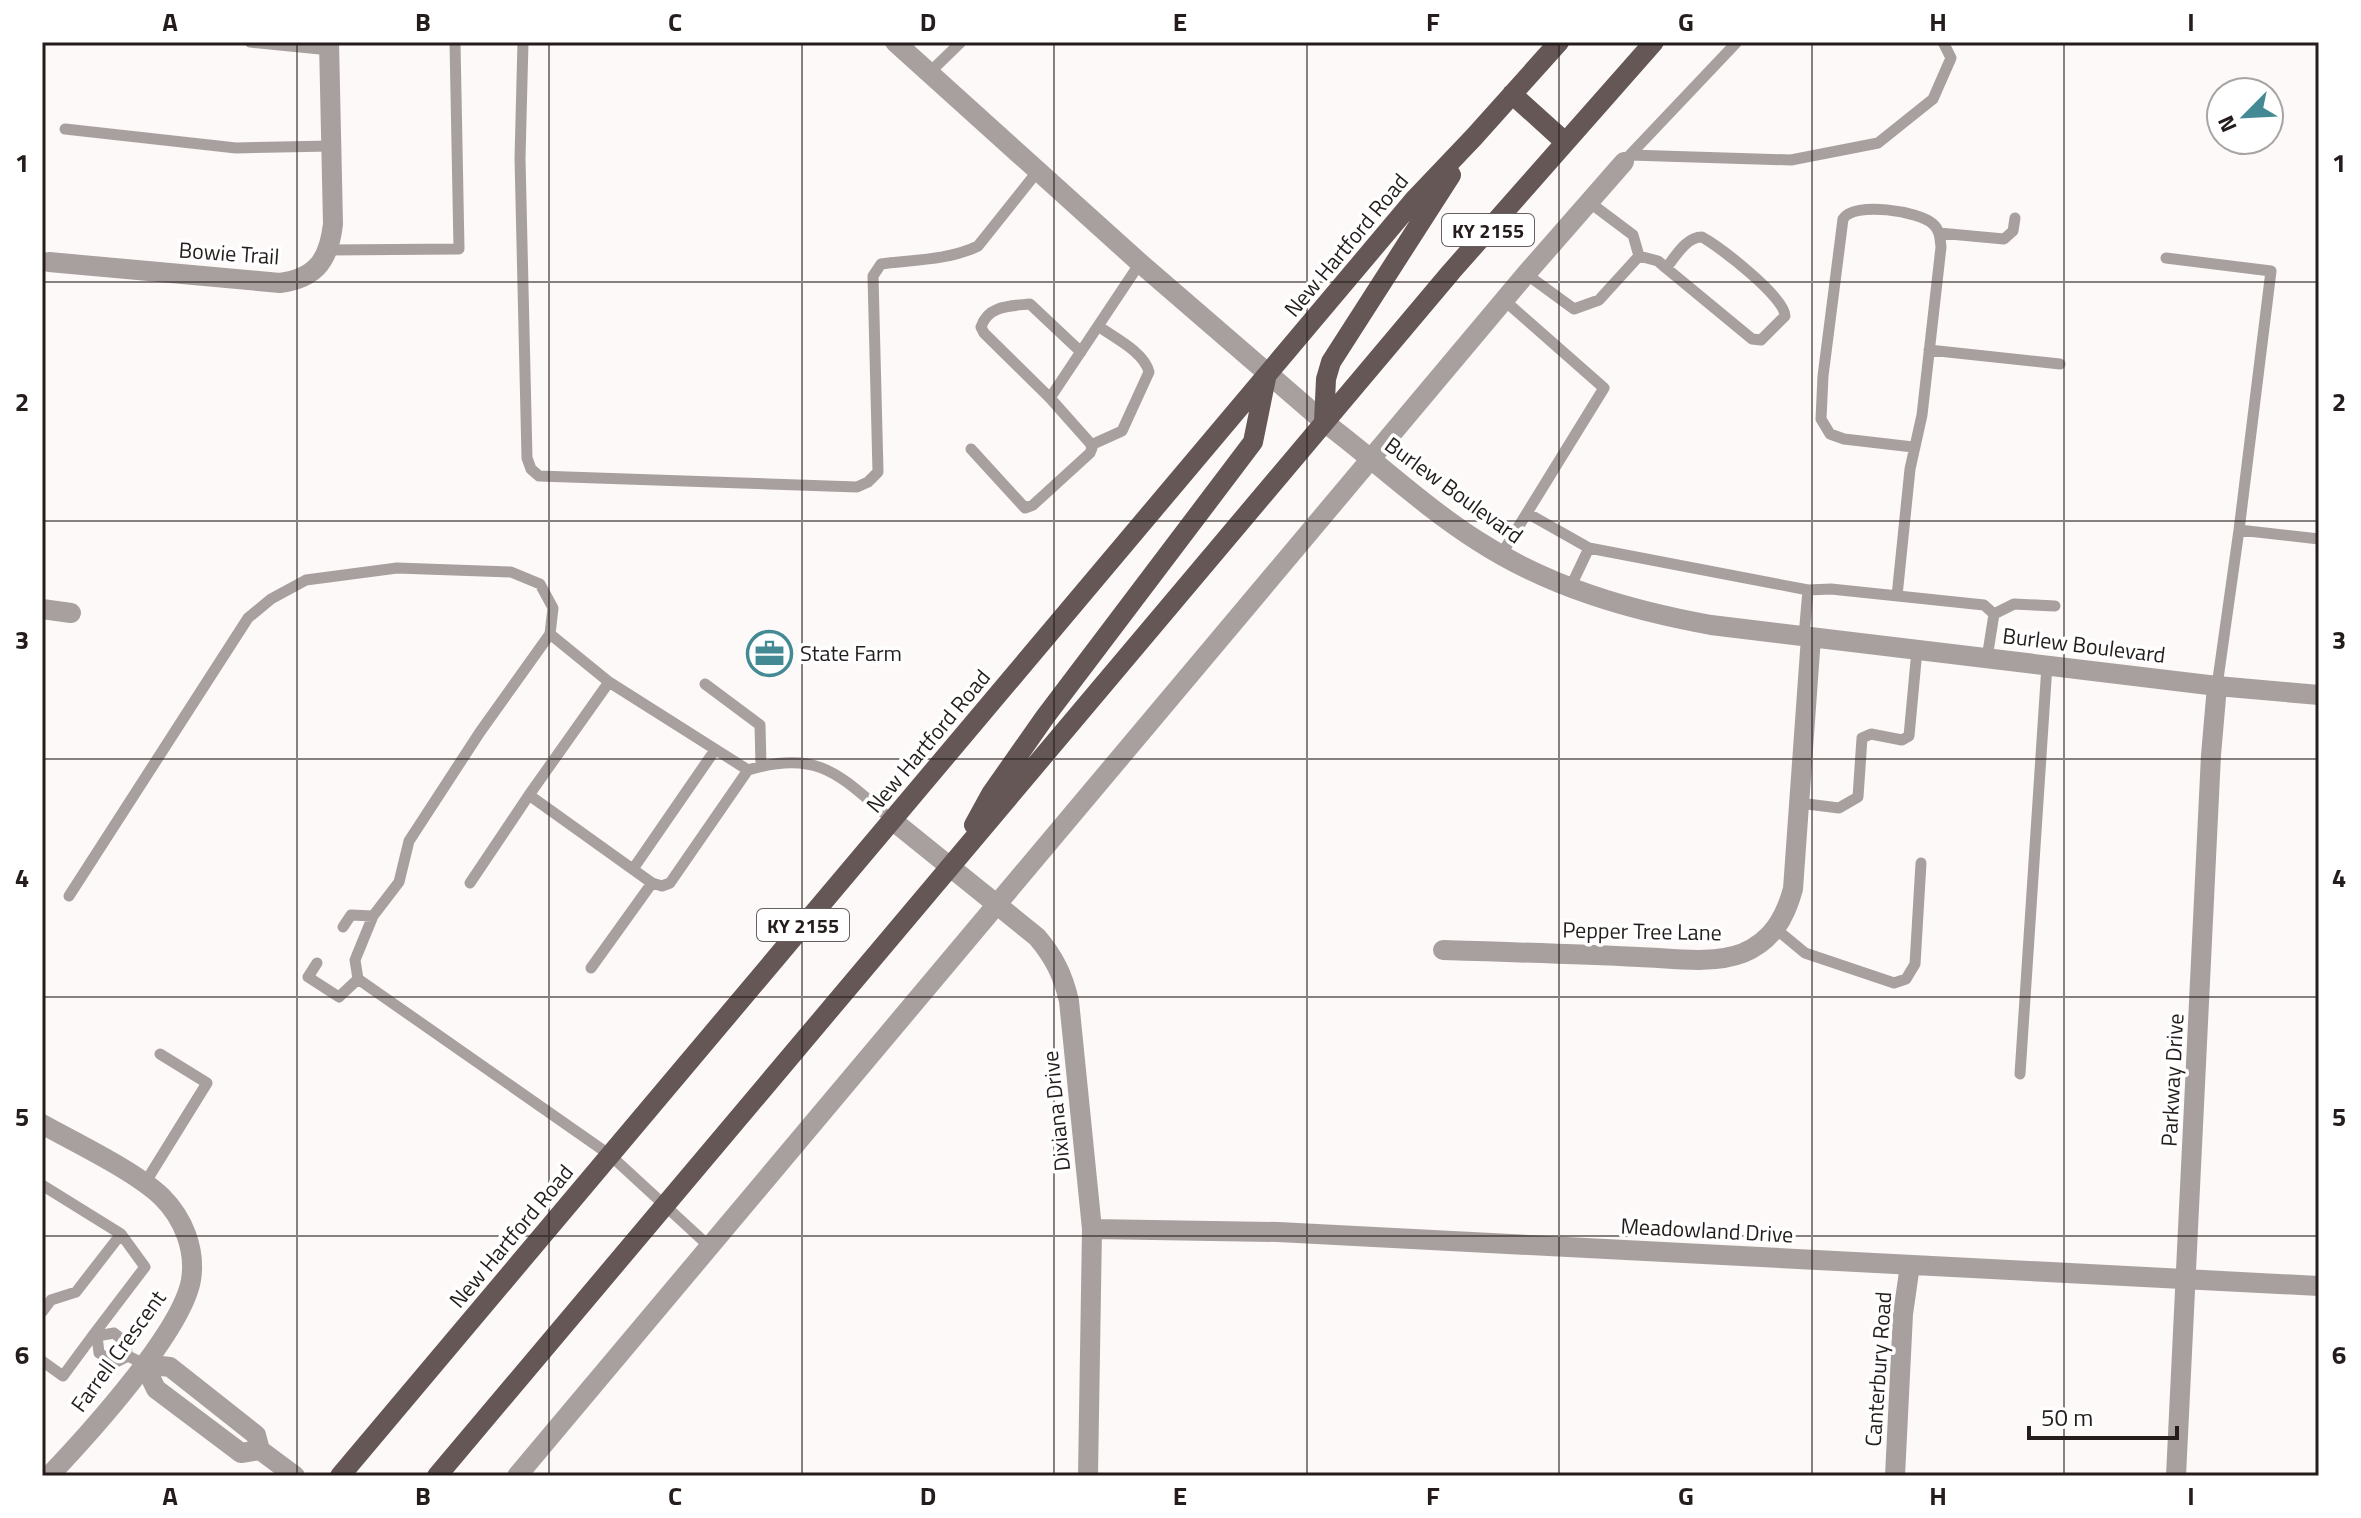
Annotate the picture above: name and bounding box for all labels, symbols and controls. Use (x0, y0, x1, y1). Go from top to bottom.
text: A (162, 2, 178, 41)
text: B (415, 2, 431, 41)
text: C (668, 2, 682, 41)
text: D (920, 2, 936, 41)
text: E (1173, 2, 1187, 41)
text: F (1426, 2, 1440, 41)
text: G (1678, 2, 1694, 41)
text: H (1929, 2, 1947, 41)
text: I (2187, 2, 2195, 41)
north arrow (2205, 76, 2285, 156)
text: N (2208, 110, 2245, 138)
text: 1 (15, 143, 29, 182)
text: 1 (2332, 143, 2346, 182)
street label: New Hartford Road (1276, 166, 1416, 324)
road number: KY 2155 (1442, 214, 1534, 246)
street label: Bowie Trail (178, 233, 280, 273)
text: 2 (15, 382, 29, 421)
text: 2 (2332, 382, 2346, 421)
street label: Burlew Boulevard (1378, 428, 1530, 552)
street label: Burlew Boulevard (2001, 618, 2167, 672)
text: 3 (15, 620, 29, 659)
text: 3 (2332, 620, 2346, 659)
office icon: State Farm (745, 629, 793, 677)
place label: State Farm (800, 636, 902, 670)
street label: New Hartford Road (858, 662, 998, 820)
text: 4 (15, 858, 29, 897)
text: 4 (2332, 858, 2346, 897)
road number: KY 2155 (757, 909, 849, 941)
street label: Pepper Tree Lane (1562, 913, 1722, 949)
street label: Parkway Drive (2152, 1013, 2192, 1147)
street label: Dixiana Drive (1033, 1049, 1079, 1173)
text: 5 (15, 1097, 29, 1136)
text: 5 (2332, 1097, 2346, 1136)
street label: New Hartford Road (441, 1157, 581, 1315)
street label: Meadowland Drive (1620, 1208, 1794, 1252)
street label: Farrell Crescent (62, 1283, 174, 1419)
street label: Canterbury Road (1856, 1290, 1900, 1448)
text: 6 (15, 1335, 29, 1374)
text: 6 (2332, 1335, 2346, 1374)
scale bar (2029, 1390, 2177, 1440)
text: 50 m (2041, 1399, 2093, 1435)
text: A (162, 1476, 178, 1515)
text: B (415, 1476, 431, 1515)
text: C (668, 1476, 682, 1515)
text: D (920, 1476, 936, 1515)
text: E (1173, 1476, 1187, 1515)
text: F (1426, 1476, 1440, 1515)
text: G (1678, 1476, 1694, 1515)
text: H (1929, 1476, 1947, 1515)
text: I (2187, 1476, 2195, 1515)

